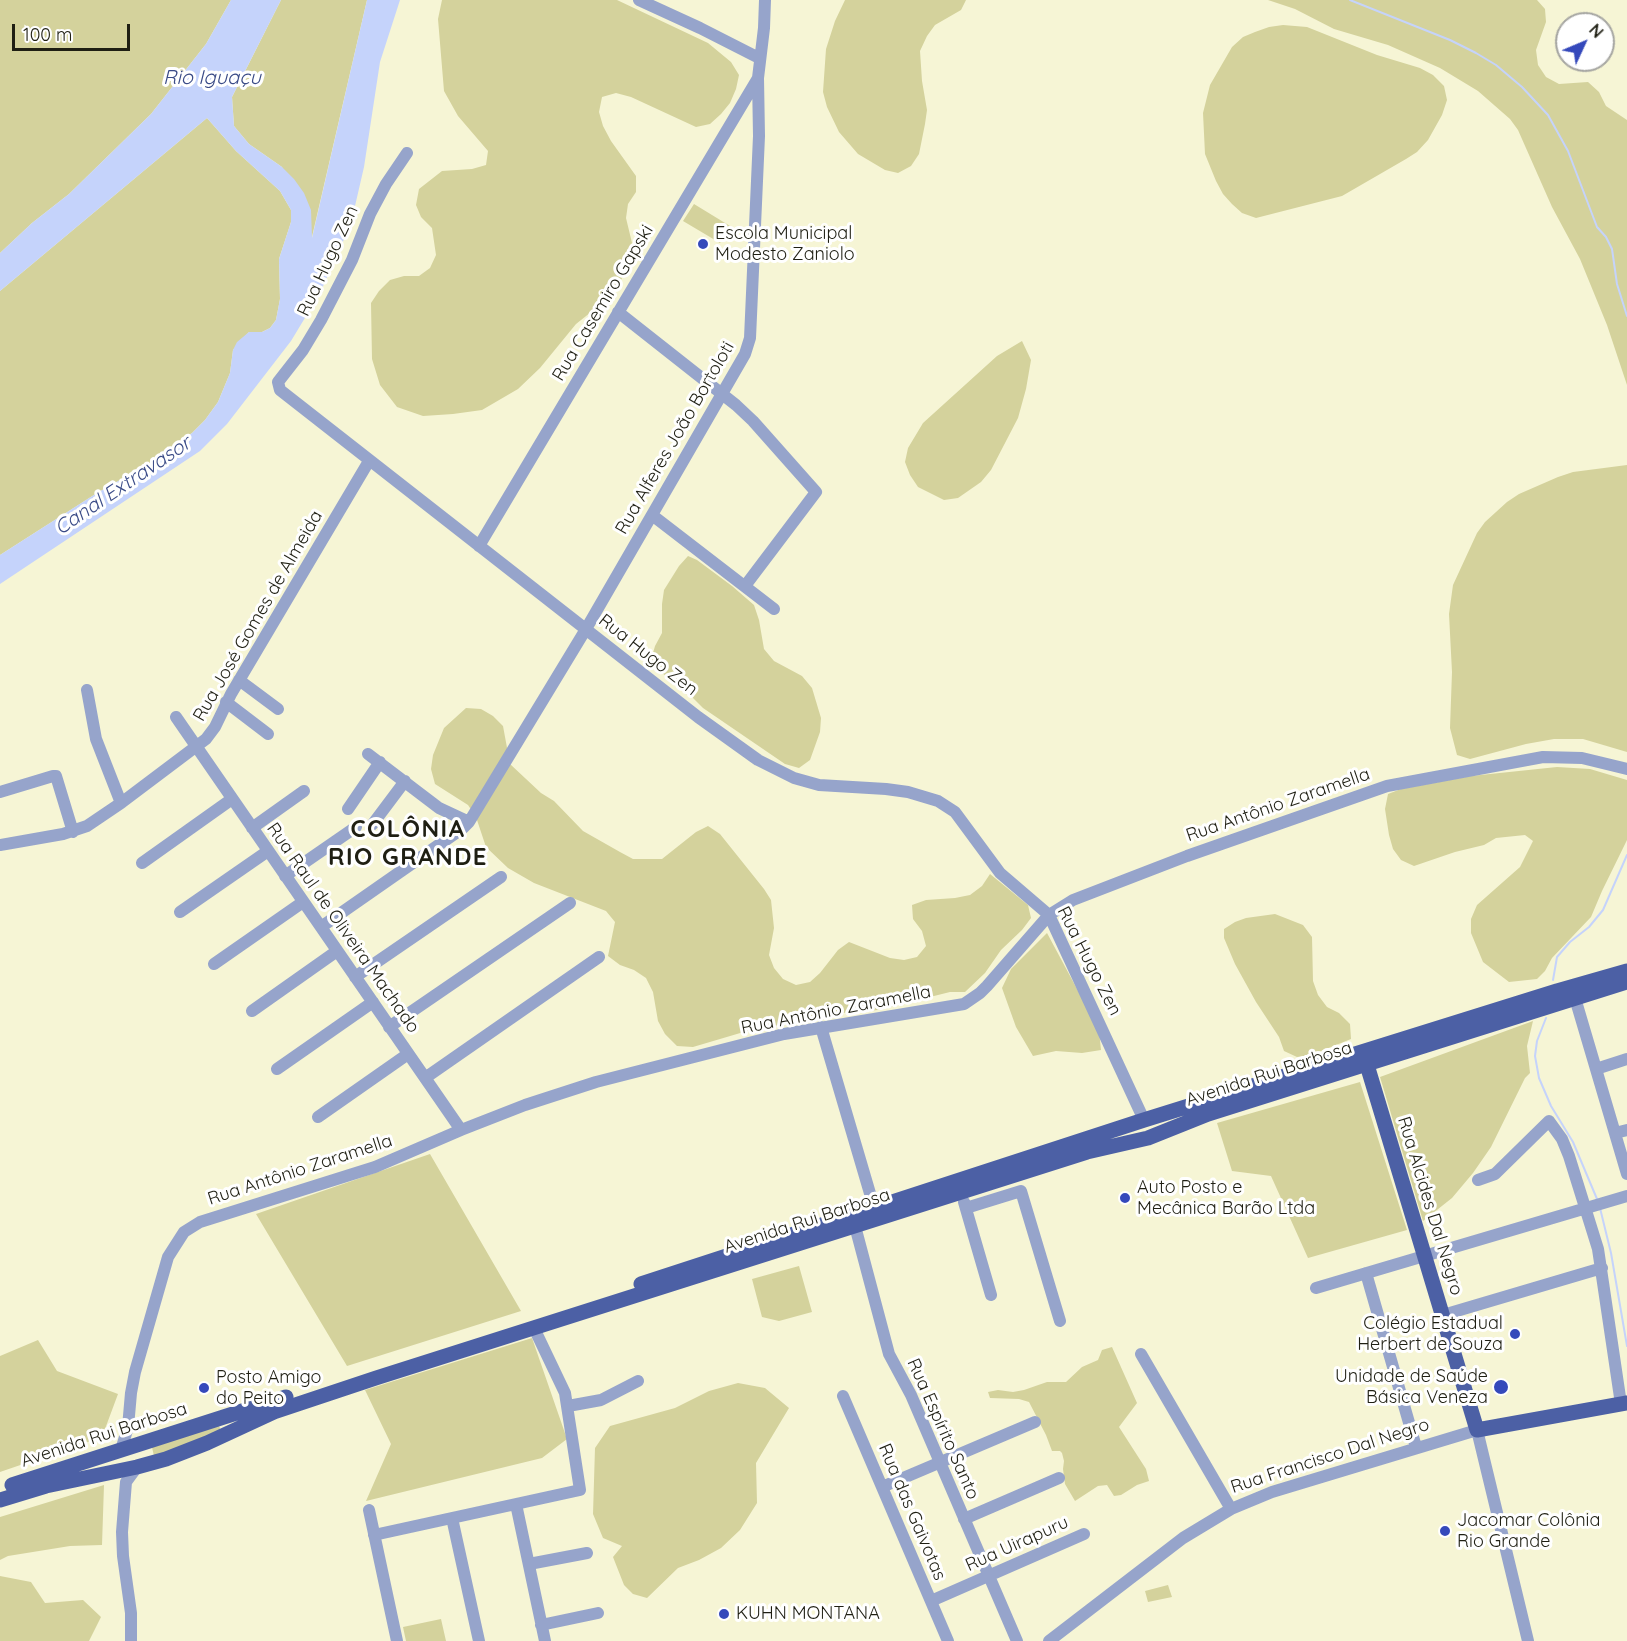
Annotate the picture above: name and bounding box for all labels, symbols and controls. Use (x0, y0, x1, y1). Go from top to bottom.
scale bar (15, 12, 134, 50)
north arrow (1555, 12, 1615, 72)
text: N (1585, 20, 1608, 42)
text: 100 m (23, 23, 72, 46)
water label: Rio Iguaçu (163, 66, 261, 90)
street label: Rua Hugo Zen (293, 202, 363, 320)
street label: Rua Casemiro Gapski (548, 221, 658, 385)
place label: Escola Municipal Modesto Zaniolo (715, 223, 855, 266)
marker: Escola Municipal Modesto Zaniolo (696, 237, 710, 251)
street label: Rua Alferes João Bortoloti (611, 338, 739, 538)
water label: Canal Extravasor (50, 432, 196, 540)
street label: Rua José Gomes de Almeida (189, 507, 327, 725)
street label: Rua Hugo Zen (594, 610, 702, 700)
street label: Rua Antônio Zaramella (1183, 763, 1373, 847)
district label: COLÔNIA RIO GRANDE (328, 816, 488, 872)
street label: Rua Raul de Oliveira Machado (262, 819, 424, 1037)
street label: Rua Hugo Zen (1052, 903, 1126, 1019)
street label: Rua Antônio Zaramella (739, 981, 933, 1039)
street label: Avenida Rui Barbosa (1183, 1037, 1355, 1111)
street label: Rua Alcides Dal Negro (1392, 1114, 1468, 1298)
street label: Rua Antônio Zaramella (205, 1130, 395, 1210)
place label: Auto Posto e Mecânica Barão Ltda (1137, 1177, 1315, 1220)
street label: Avenida Rui Barbosa (721, 1184, 893, 1258)
marker: Auto Posto e Mecânica Barão Ltda (1118, 1191, 1132, 1205)
place label: Colégio Estadual Herbert de Souza (1357, 1313, 1503, 1356)
marker: Colégio Estadual Herbert de Souza (1508, 1327, 1522, 1341)
street label: Rua Espírito Santo (902, 1355, 984, 1503)
place label: Unidade de Saúde Básica Veneza (1335, 1366, 1488, 1408)
place label: Posto Amigo do Peito (216, 1367, 321, 1410)
marker: Unidade de Saúde Básica Veneza (1492, 1378, 1510, 1396)
marker: Posto Amigo do Peito (197, 1381, 211, 1395)
street label: Avenida Rui Barbosa (18, 1398, 190, 1472)
street label: Rua Francisco Dal Negro (1228, 1414, 1432, 1498)
street label: Rua das Gaivotas (873, 1440, 951, 1584)
place label: Jacomar Colônia Rio Grande (1457, 1510, 1600, 1552)
street label: Rua Uirapuru (962, 1512, 1072, 1576)
marker: Jacomar Colônia Rio Grande (1438, 1524, 1452, 1538)
place label: KUHN MONTANA (736, 1603, 880, 1625)
marker: KUHN MONTANA (717, 1607, 731, 1621)

